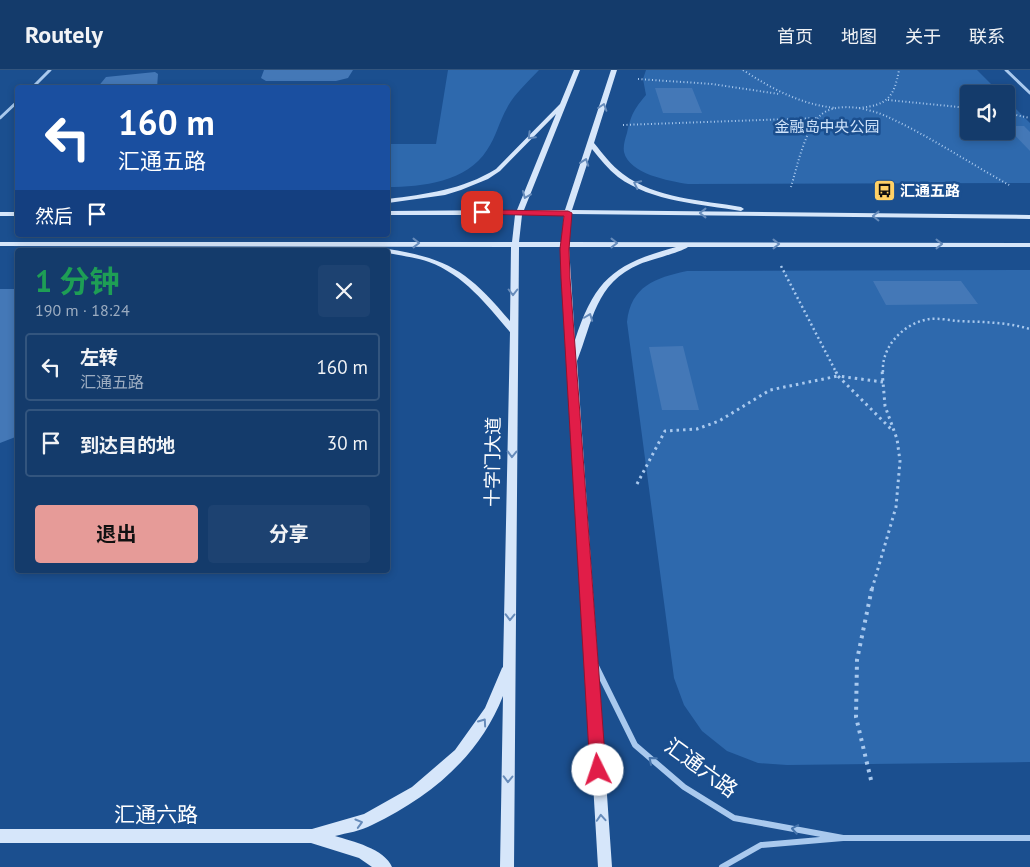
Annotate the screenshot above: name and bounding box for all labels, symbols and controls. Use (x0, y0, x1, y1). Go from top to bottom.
text: Routely (25, 19, 103, 50)
text: 首页 (777, 25, 813, 48)
text: 地图 (841, 25, 877, 48)
text: 关于 (905, 25, 941, 48)
text: 联系 (969, 25, 1005, 48)
map controls (960, 85, 1015, 140)
button: sound (960, 85, 1015, 140)
text: 160 m (118, 99, 215, 145)
one-way arrow (597, 104, 607, 112)
icon: left (35, 105, 100, 170)
park label: 金融岛中央公园 (774, 117, 880, 136)
one-way arrow (528, 131, 537, 140)
text: 汇通五路 (118, 147, 206, 175)
one-way arrow (579, 158, 589, 167)
bus stop icon: 汇通五路 (872, 179, 896, 203)
one-way arrow (633, 180, 642, 190)
place label: 汇通五路 (900, 181, 960, 200)
one-way arrow (522, 190, 533, 199)
pin (461, 191, 503, 233)
icon: arrive (468, 198, 496, 226)
icon: arrive (83, 200, 111, 228)
text: 然后 (35, 204, 73, 228)
one-way arrow (699, 208, 706, 218)
one-way arrow (872, 210, 880, 221)
one-way arrow (412, 238, 420, 248)
one-way arrow (610, 238, 618, 248)
one-way arrow (773, 239, 781, 249)
one-way arrow (936, 239, 943, 249)
text: 1 分钟 (35, 261, 120, 300)
button: close (318, 265, 370, 317)
one-way arrow (508, 288, 519, 296)
text: 190 m · 18:24 (35, 300, 130, 320)
one-way arrow (583, 313, 593, 322)
text: 左转 (80, 345, 118, 369)
icon: left (37, 353, 65, 381)
text: 160 m (316, 355, 368, 379)
text: 汇通五路 (80, 372, 144, 392)
street label: 十字门大道 (480, 417, 505, 507)
icon: arrive (37, 429, 65, 457)
text: 30 m (327, 431, 368, 455)
text: 到达目的地 (80, 433, 175, 457)
one-way arrow (507, 450, 517, 458)
button: 退出 (35, 505, 198, 563)
button: 分享 (208, 505, 370, 563)
one-way arrow (504, 613, 515, 621)
one-way arrow (477, 719, 486, 728)
street label: 汇通六路 (659, 732, 743, 803)
position arrow (571, 743, 623, 795)
one-way arrow (649, 756, 658, 765)
one-way arrow (503, 776, 513, 783)
street label: 汇通六路 (114, 801, 198, 828)
one-way arrow (596, 814, 607, 822)
one-way arrow (354, 818, 362, 828)
one-way arrow (790, 824, 799, 835)

